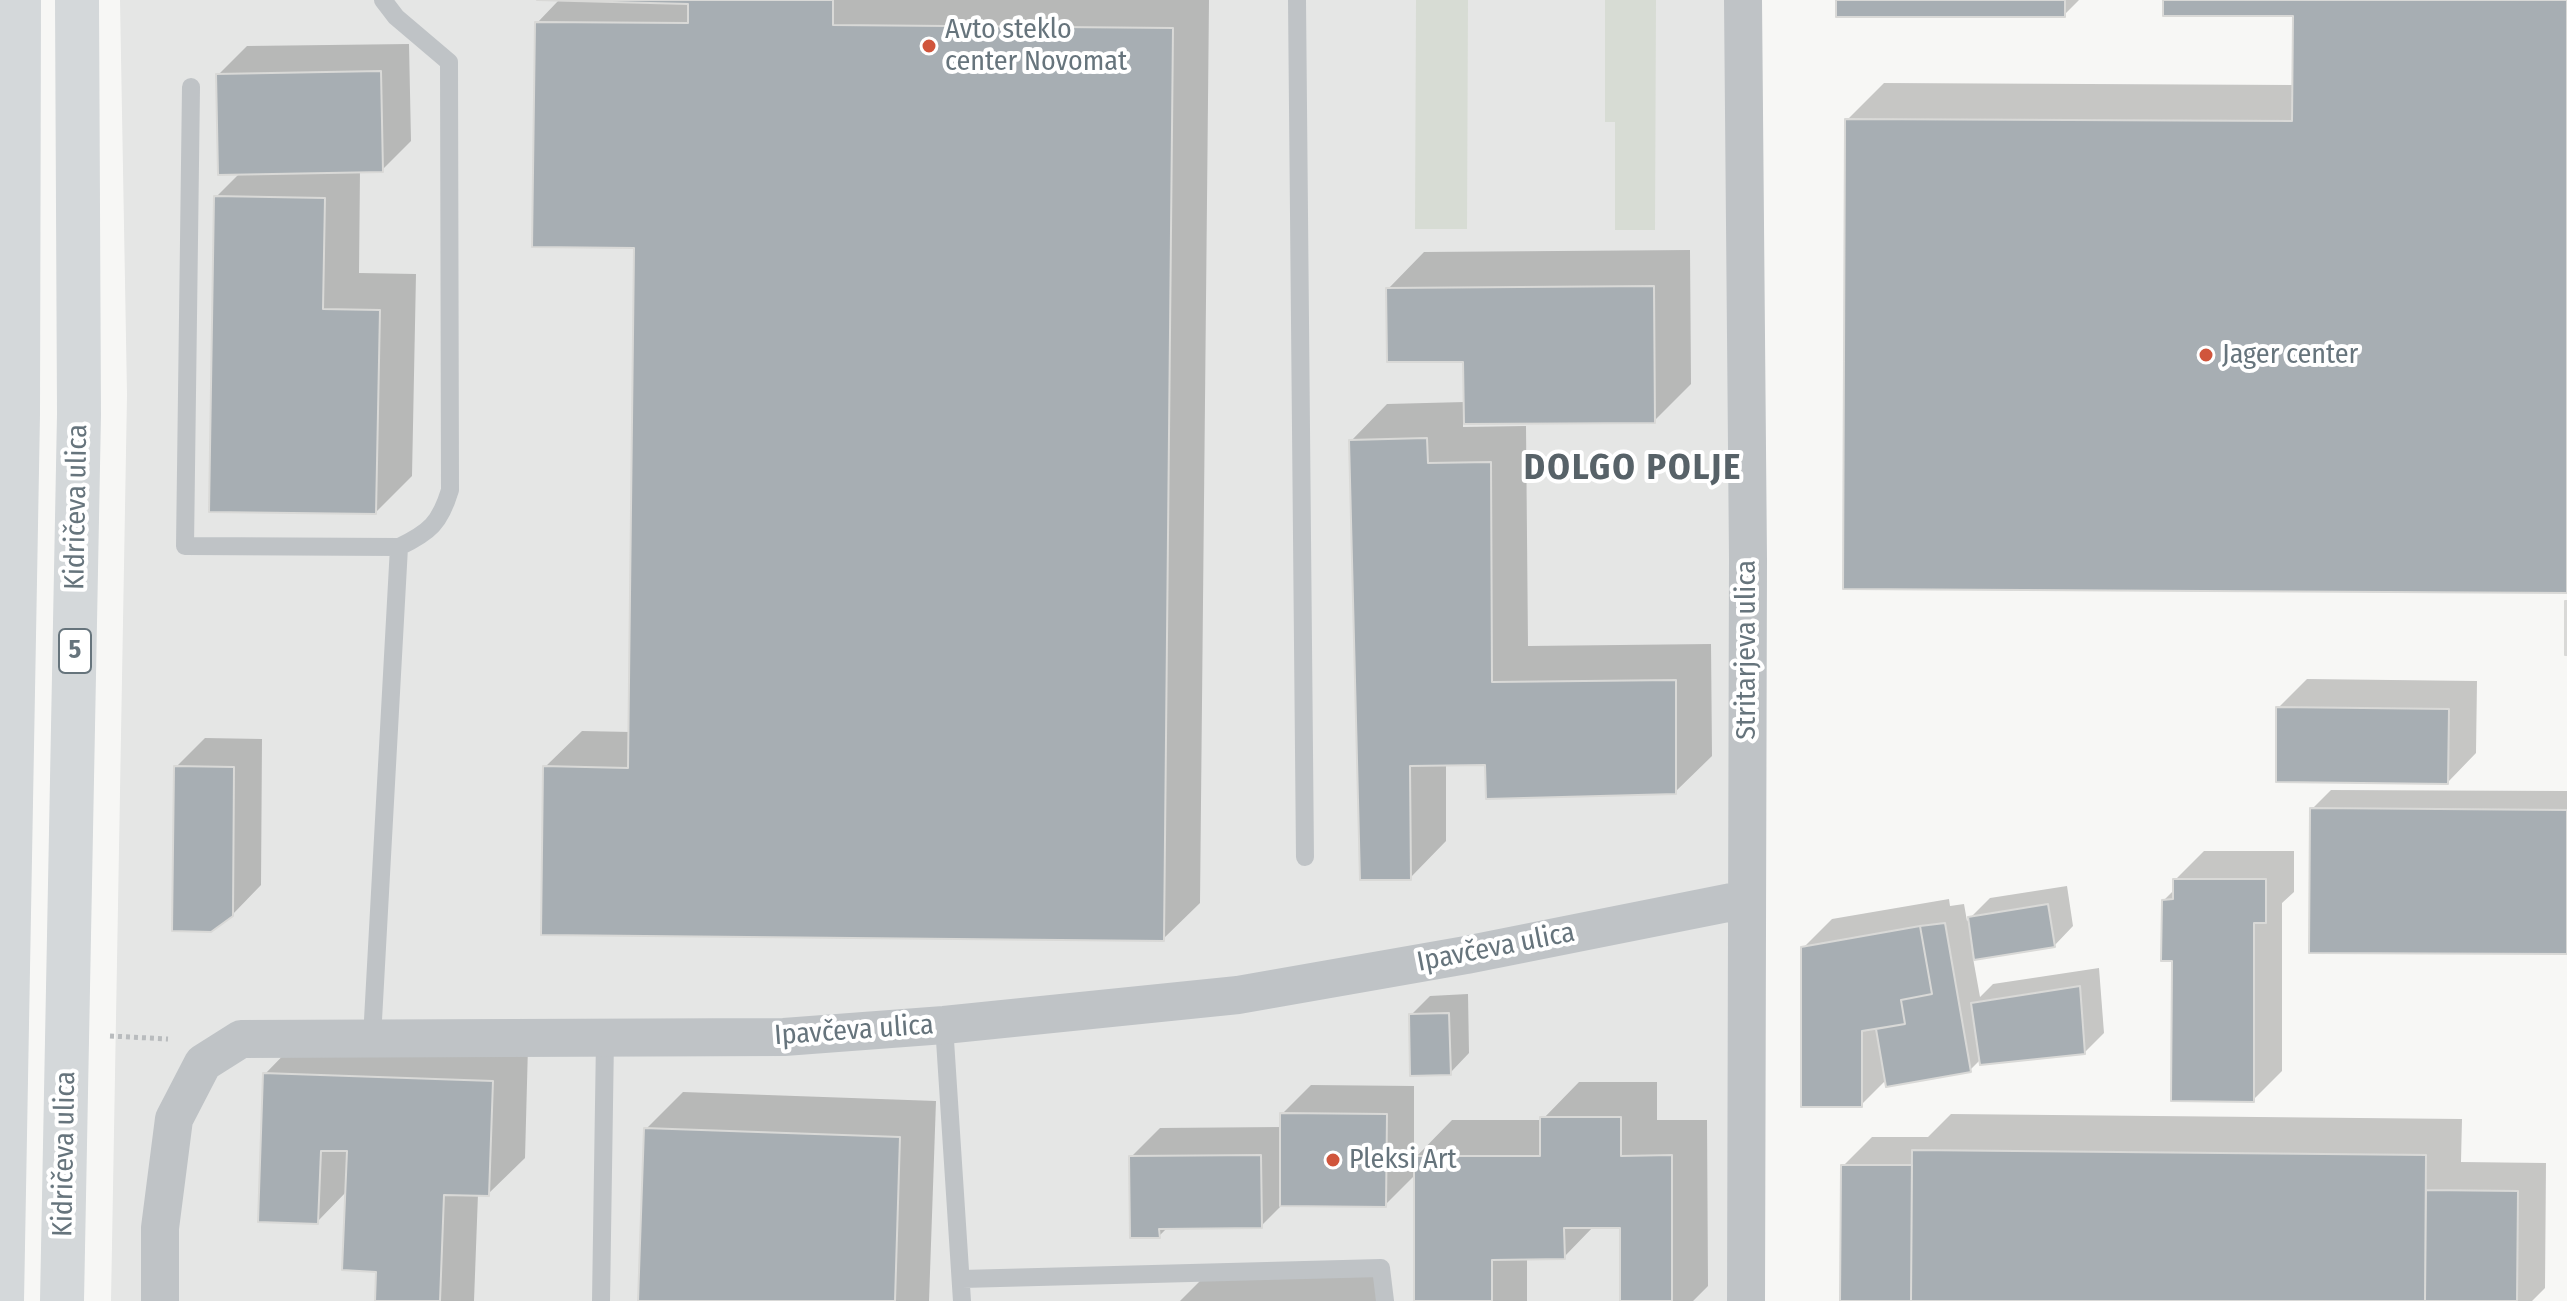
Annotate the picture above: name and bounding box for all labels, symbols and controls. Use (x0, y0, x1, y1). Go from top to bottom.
place label: Avto steklo center Novomat (945, 13, 1127, 79)
marker: Avto steklo center Novomat (920, 37, 938, 55)
place label: Jager center (2222, 338, 2358, 372)
marker: Jager center (2197, 346, 2215, 364)
street label: Kidričeva ulica (59, 424, 95, 590)
district label: DOLGO POLJE (1524, 447, 1742, 491)
street label: Stritarjeva ulica (1730, 560, 1764, 740)
road number: 5 (59, 629, 91, 673)
street label: Ipavčeva ulica (1414, 916, 1578, 980)
street label: Ipavčeva ulica (773, 1009, 935, 1053)
street label: Kidričeva ulica (47, 1071, 83, 1237)
place label: Pleksi Art (1349, 1143, 1457, 1177)
marker: Pleksi Art (1324, 1151, 1342, 1169)

